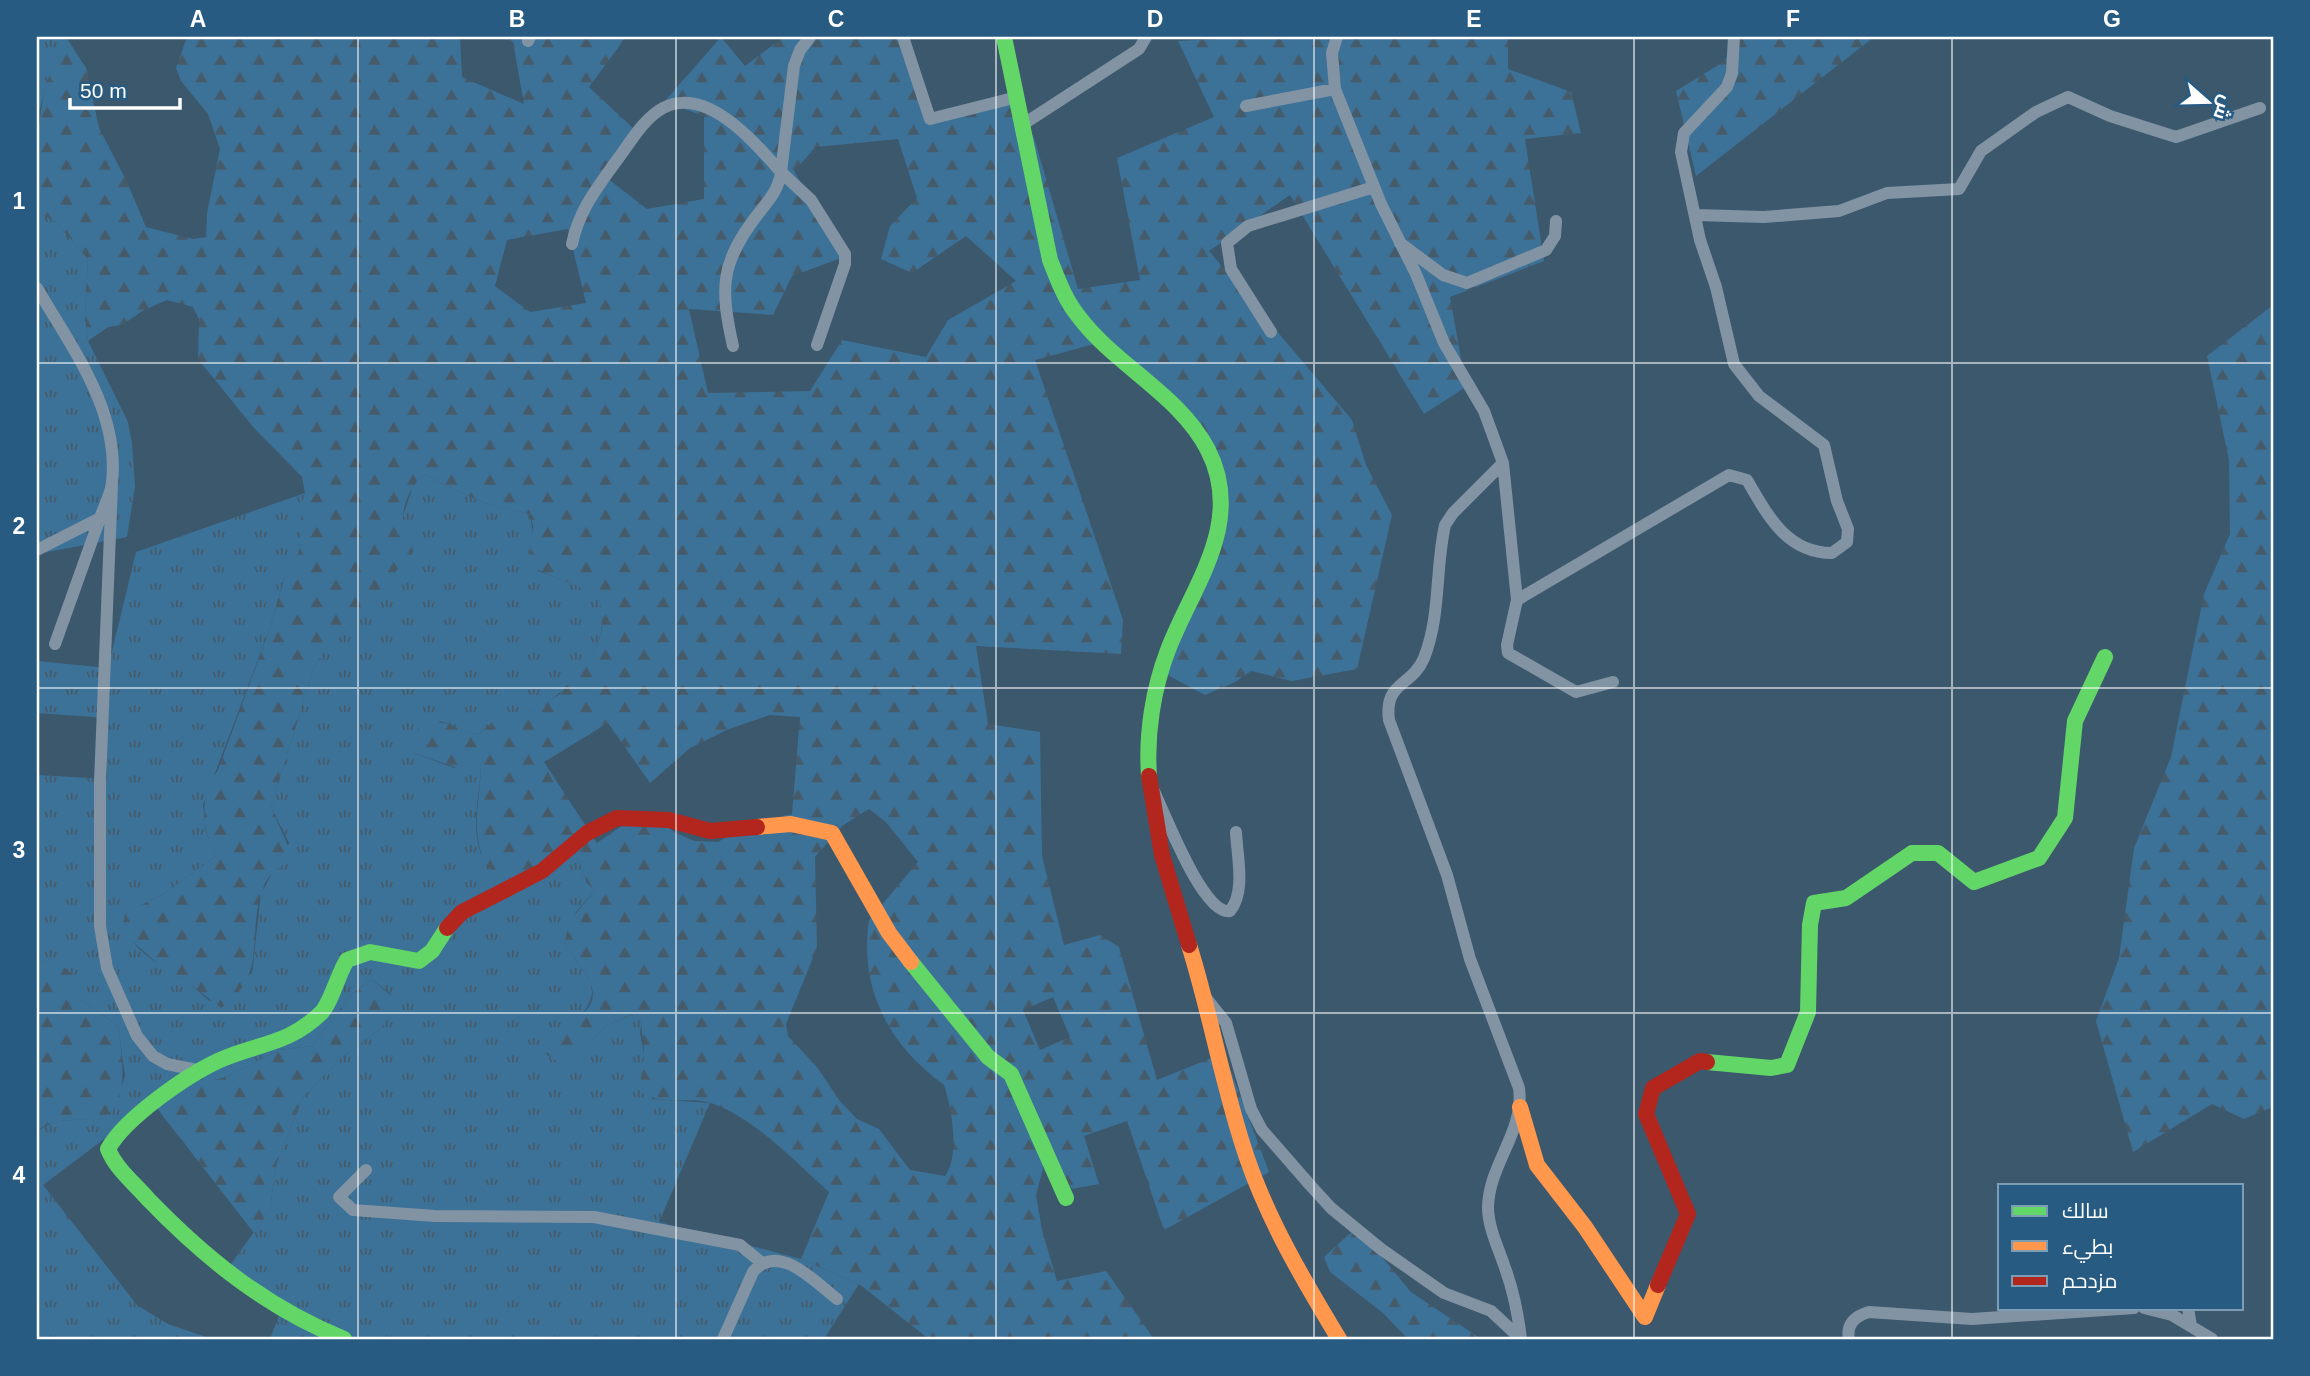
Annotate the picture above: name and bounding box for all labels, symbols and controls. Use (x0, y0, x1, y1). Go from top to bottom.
text: A (190, 6, 206, 32)
text: B (509, 6, 525, 32)
text: C (828, 6, 844, 32)
text: D (1147, 6, 1163, 32)
text: E (1466, 6, 1482, 32)
text: F (1786, 6, 1800, 32)
text: G (2103, 6, 2121, 32)
scale bar (70, 66, 180, 110)
north arrow (2174, 66, 2244, 136)
text: 50 m (80, 79, 127, 102)
text: ش (2209, 92, 2238, 123)
text: 1 (13, 188, 26, 214)
text: 2 (13, 513, 25, 539)
text: 3 (13, 837, 25, 863)
text: 4 (13, 1162, 26, 1188)
legend (1998, 1184, 2244, 1310)
text: سالك (2062, 1199, 2109, 1222)
text: بطيء (2062, 1235, 2113, 1263)
text: مزدحم (2062, 1269, 2117, 1295)

